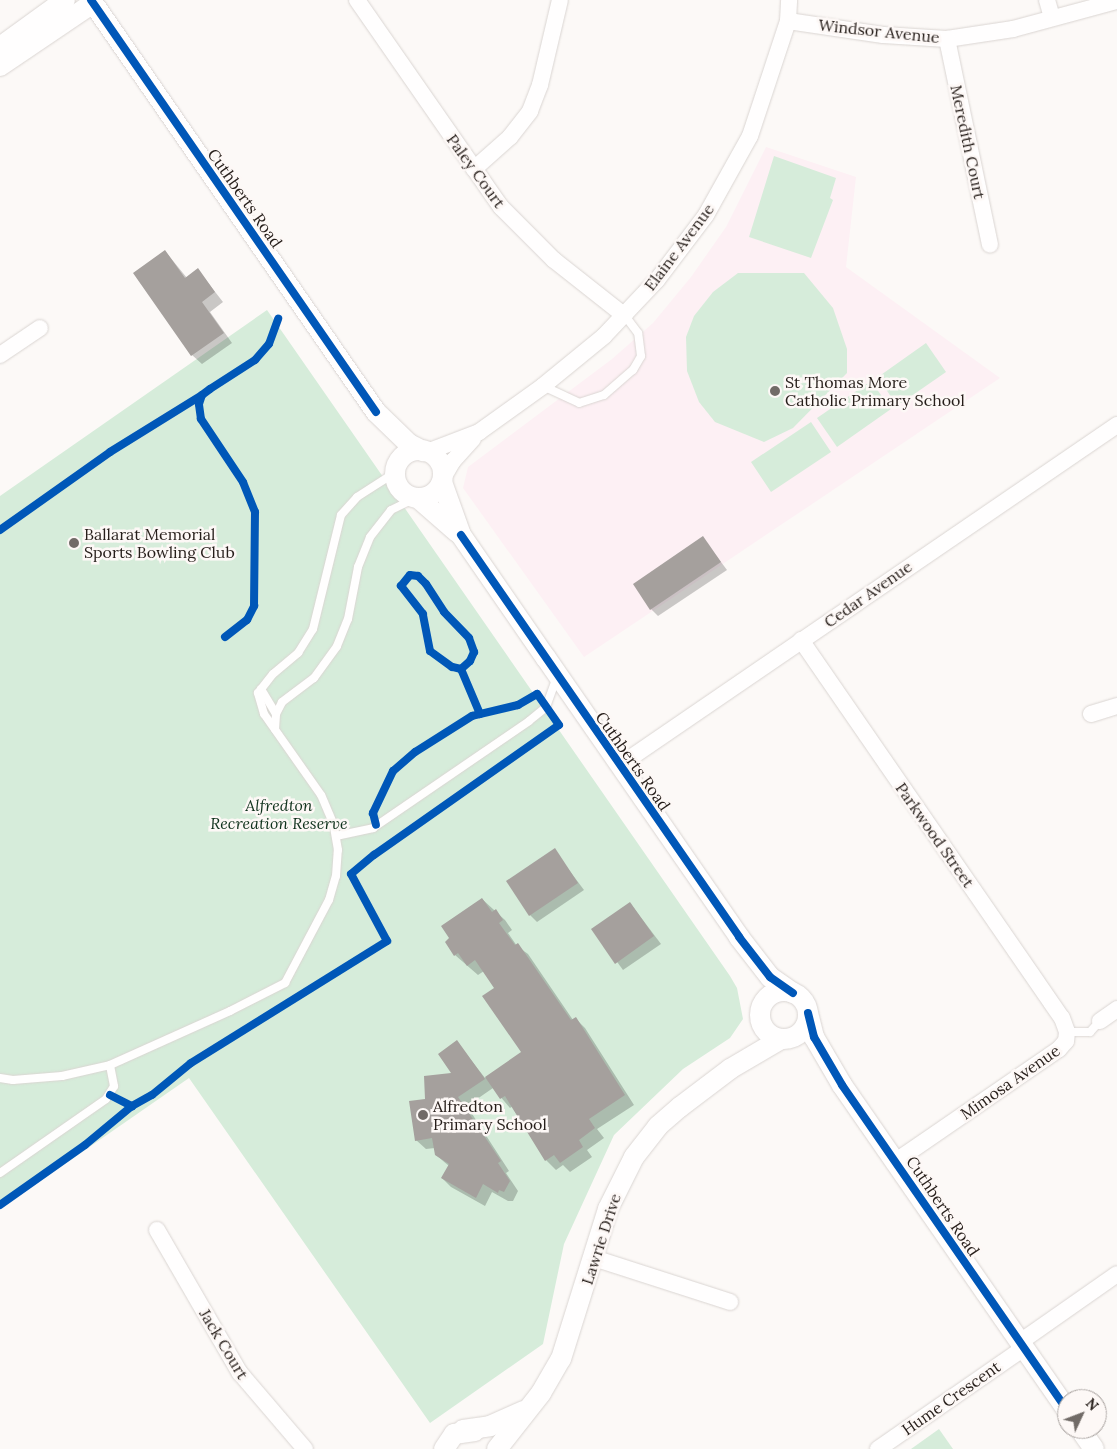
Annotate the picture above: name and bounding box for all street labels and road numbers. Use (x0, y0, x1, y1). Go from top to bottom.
street label: Windsor Avenue (818, 15, 940, 47)
street label: Meredith Court (947, 83, 989, 201)
street label: Paley Court (443, 130, 509, 212)
street label: Cuthberts Road (204, 145, 286, 251)
street label: Elaine Avenue (640, 200, 718, 294)
street label: Cedar Avenue (820, 557, 916, 631)
street label: Cuthberts Road (592, 708, 674, 814)
street label: Parkwood Street (892, 779, 978, 891)
street label: Mimosa Avenue (957, 1041, 1063, 1123)
street label: Cuthberts Road (902, 1152, 984, 1260)
street label: Lawrie Drive (577, 1191, 625, 1287)
street label: Jack Court (196, 1305, 252, 1383)
street label: Hume Crescent (898, 1357, 1004, 1439)

